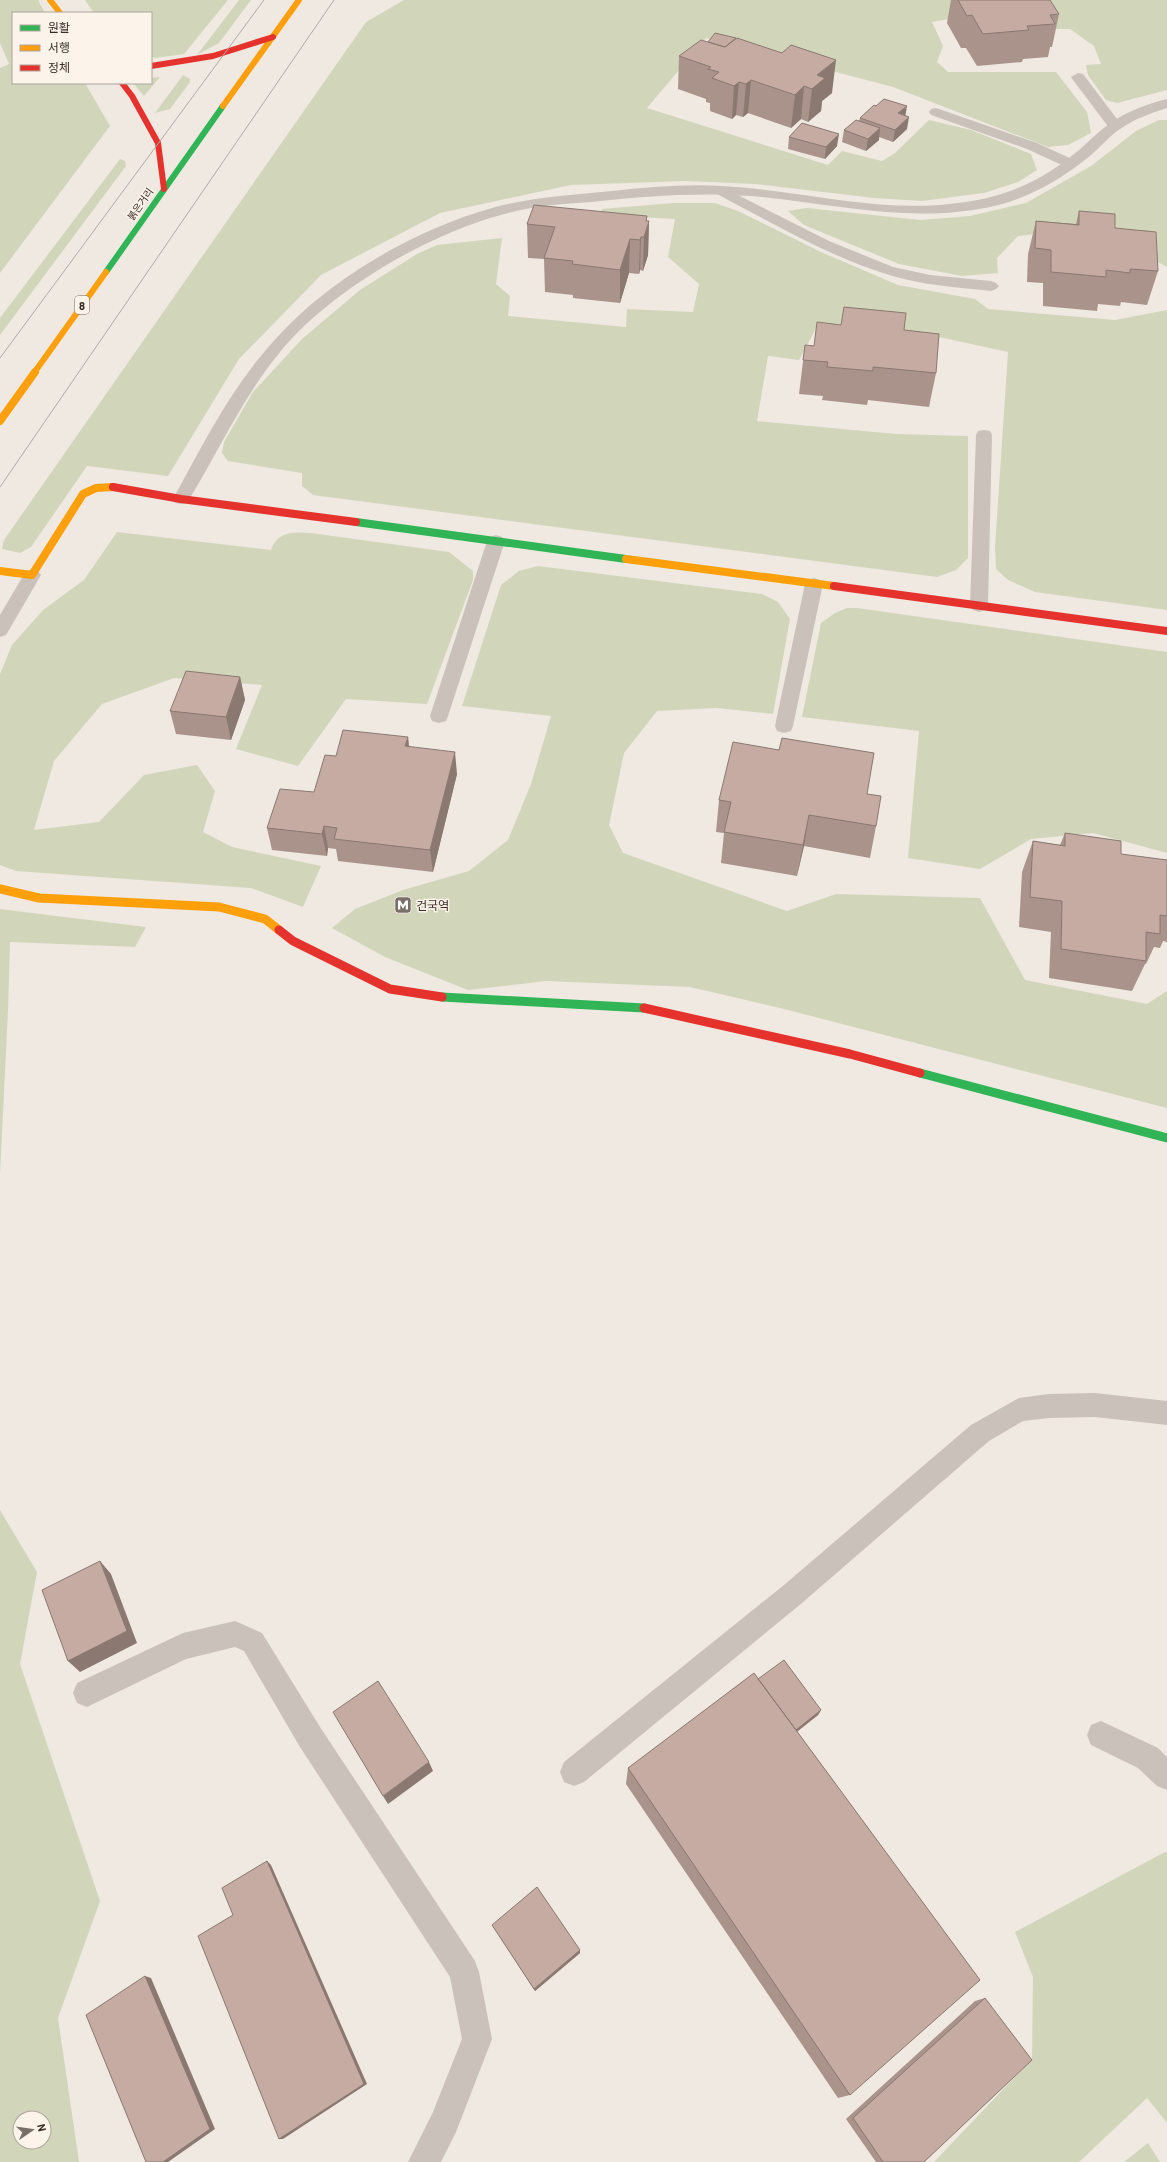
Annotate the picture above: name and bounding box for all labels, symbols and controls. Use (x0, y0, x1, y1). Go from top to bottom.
legend (12, 12, 152, 84)
text: 원활 (48, 20, 70, 34)
text: 서행 (48, 40, 70, 54)
text: 정체 (48, 60, 70, 74)
street label: 붉은거리 (125, 185, 155, 223)
road number: 8 (75, 296, 89, 314)
metro station icon: 건국역 (393, 895, 413, 915)
place label: 건국역 (416, 898, 449, 912)
north arrow (12, 2110, 52, 2150)
text: N (35, 2123, 49, 2133)

